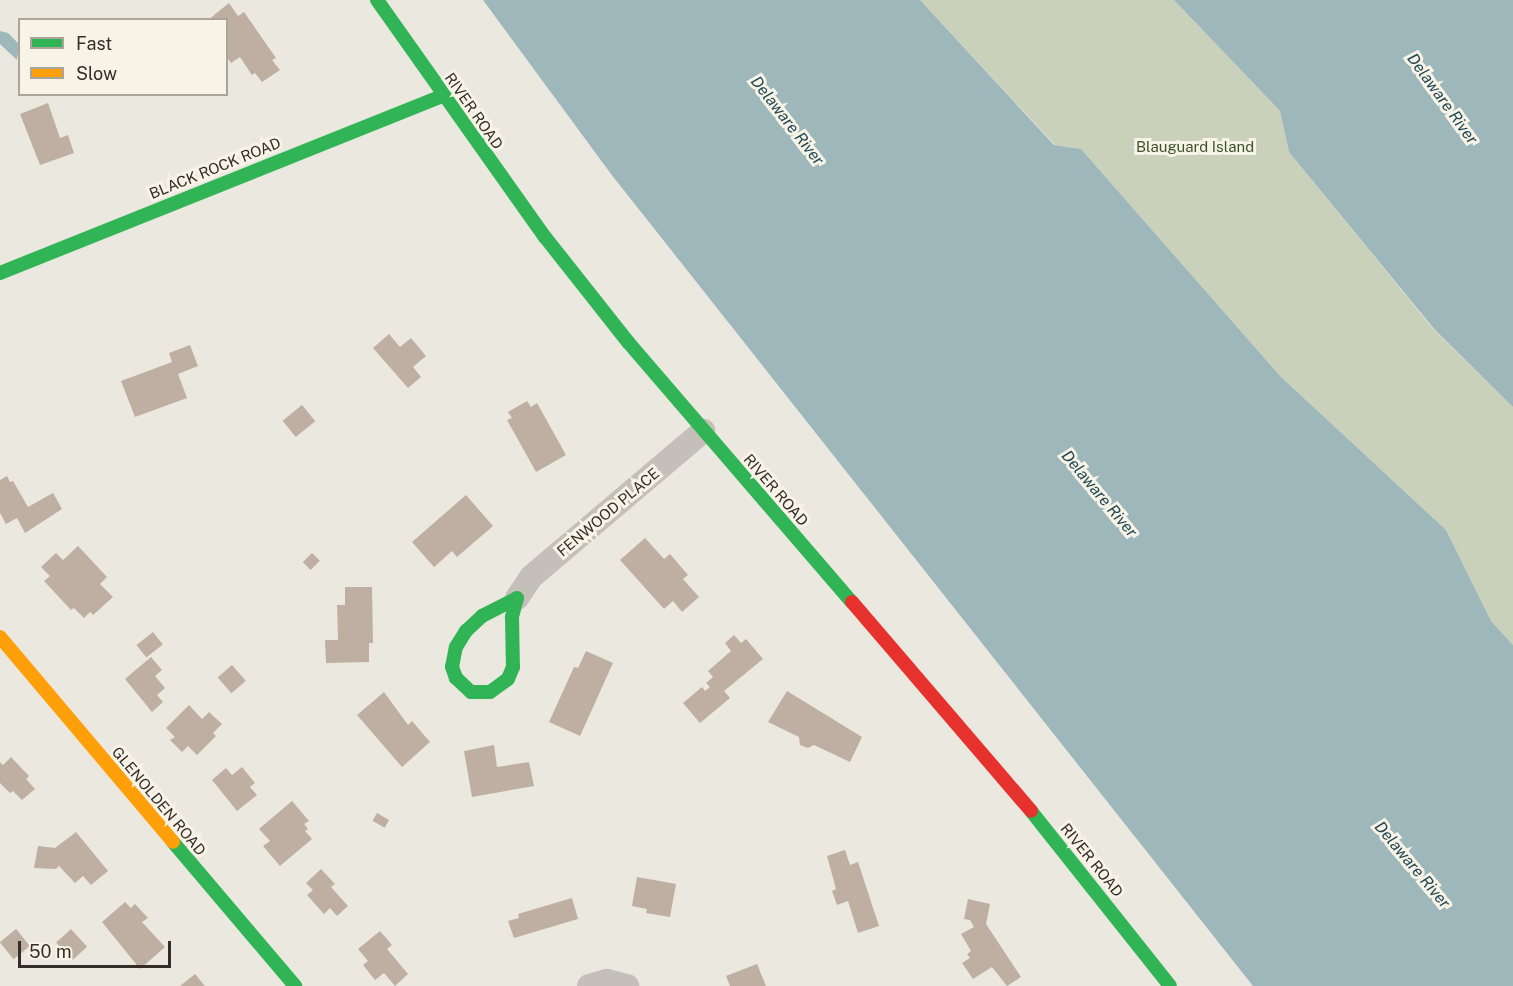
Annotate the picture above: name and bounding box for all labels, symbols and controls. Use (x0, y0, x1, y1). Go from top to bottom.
legend (18, 18, 228, 96)
text: Fast (76, 33, 112, 54)
water label: Delaware River (1403, 50, 1481, 148)
text: Slow (76, 63, 117, 84)
street label: RIVER ROAD (441, 69, 507, 153)
water label: Delaware River (746, 73, 828, 169)
street label: BLACK ROCK ROAD (147, 133, 283, 203)
park label: Blauguard Island (1136, 138, 1254, 156)
water label: Delaware River (1057, 447, 1141, 541)
street label: RIVER ROAD (740, 450, 812, 530)
street label: FENWOOD PLACE (553, 464, 663, 560)
street label: GLENOLDEN ROAD (108, 743, 210, 859)
water label: Delaware River (1370, 818, 1454, 912)
street label: RIVER ROAD (1057, 820, 1127, 900)
scale bar (21, 929, 174, 967)
text: 50 m (29, 941, 72, 962)

